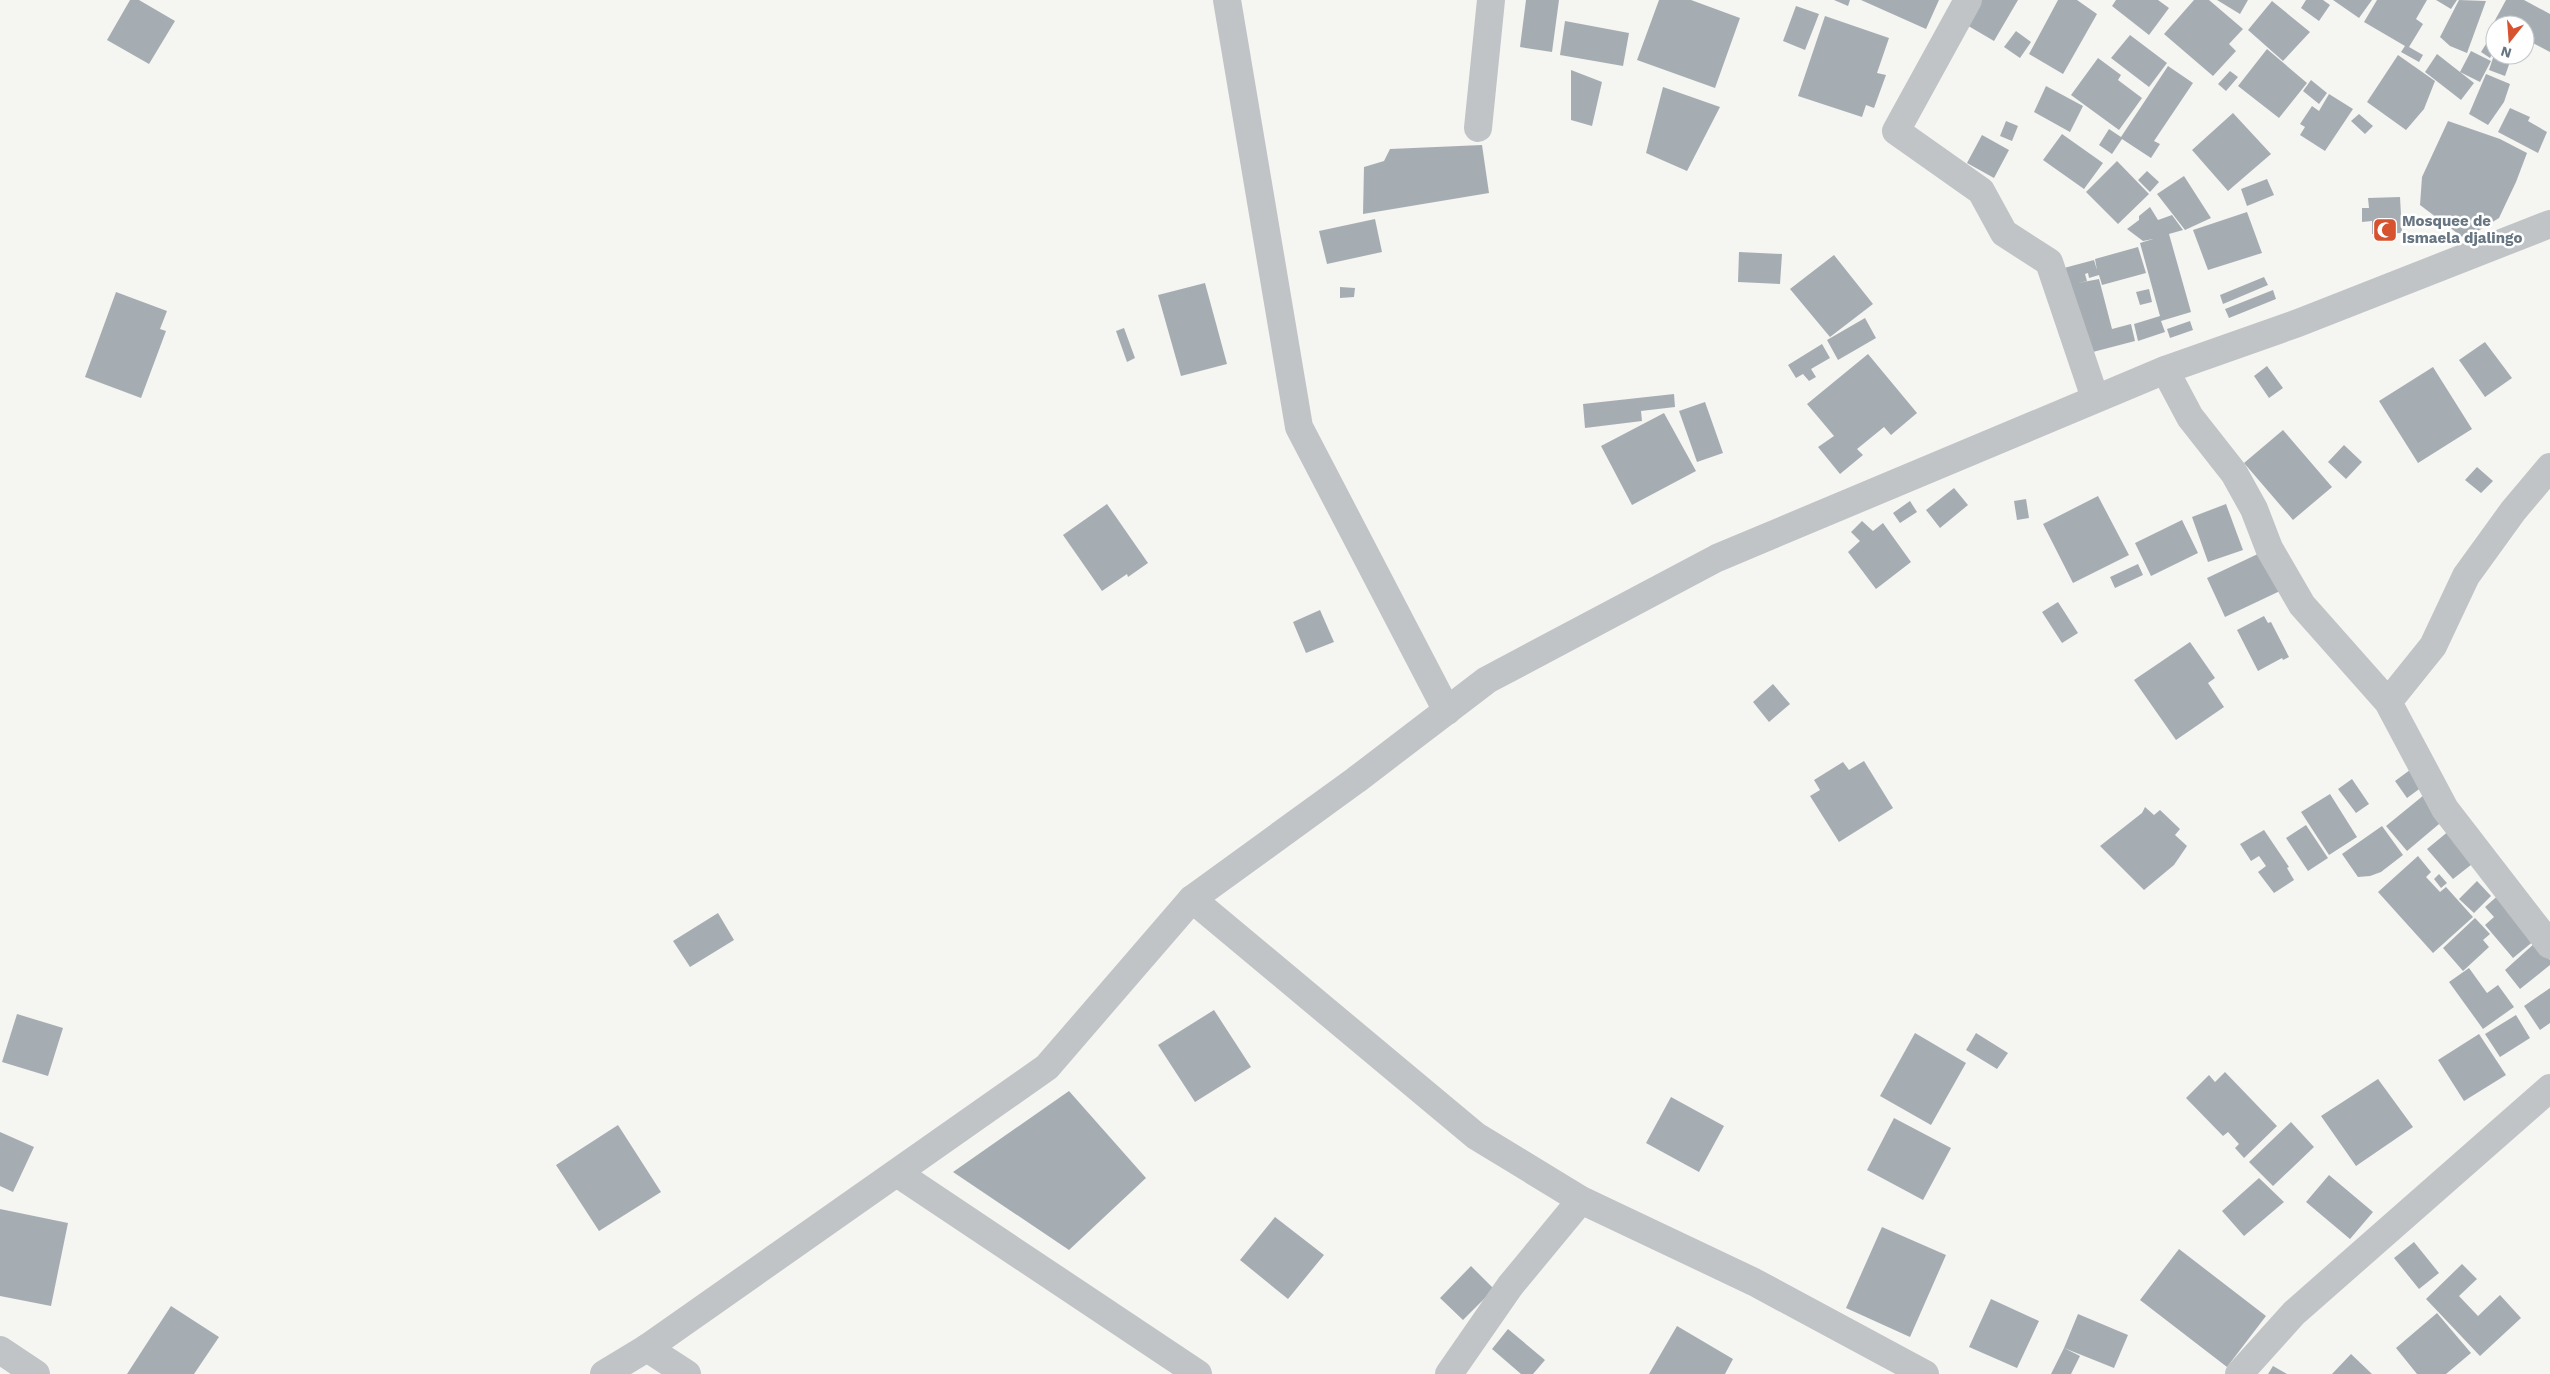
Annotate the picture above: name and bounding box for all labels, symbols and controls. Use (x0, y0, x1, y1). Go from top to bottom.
north arrow (2485, 15, 2535, 65)
text: N (2499, 43, 2513, 62)
place label: Mosquee de Ismaela djalingo (2402, 212, 2522, 247)
mosque icon: Mosquee de Ismaela djalingo (2372, 217, 2398, 243)

